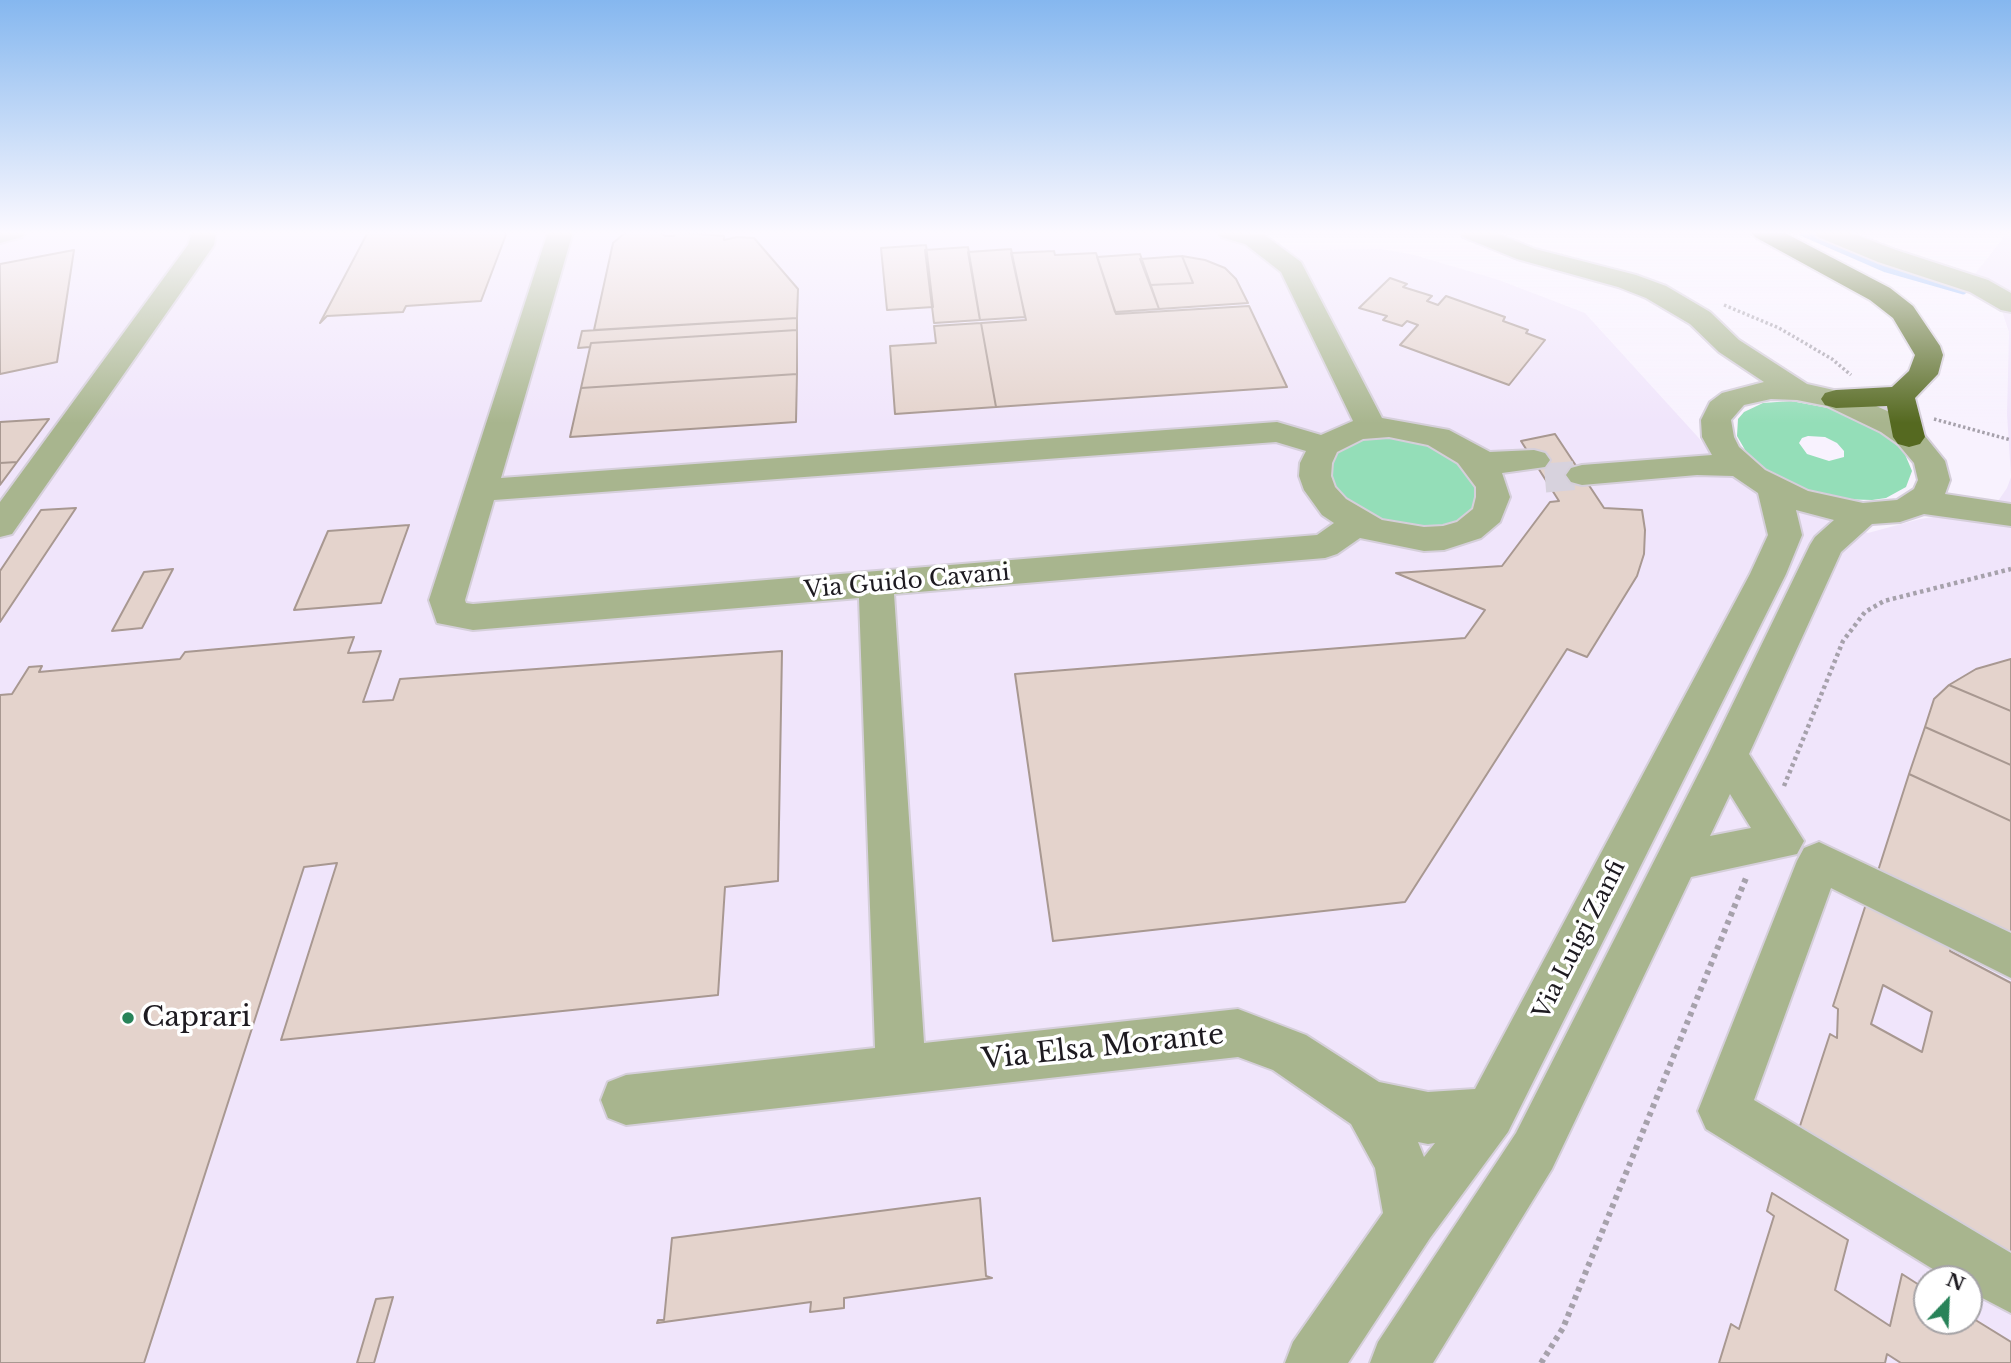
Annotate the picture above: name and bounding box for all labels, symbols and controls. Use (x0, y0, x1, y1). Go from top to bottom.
street label: Via Guido Cavani (803, 559, 1011, 605)
street label: Via Luigi Zanfi (1528, 856, 1632, 1024)
place label: Caprari (142, 1001, 251, 1035)
marker: Caprari (120, 1010, 136, 1026)
street label: Via Elsa Morante (980, 1019, 1226, 1077)
north arrow (1913, 1265, 1983, 1335)
text: N (1943, 1268, 1968, 1296)

